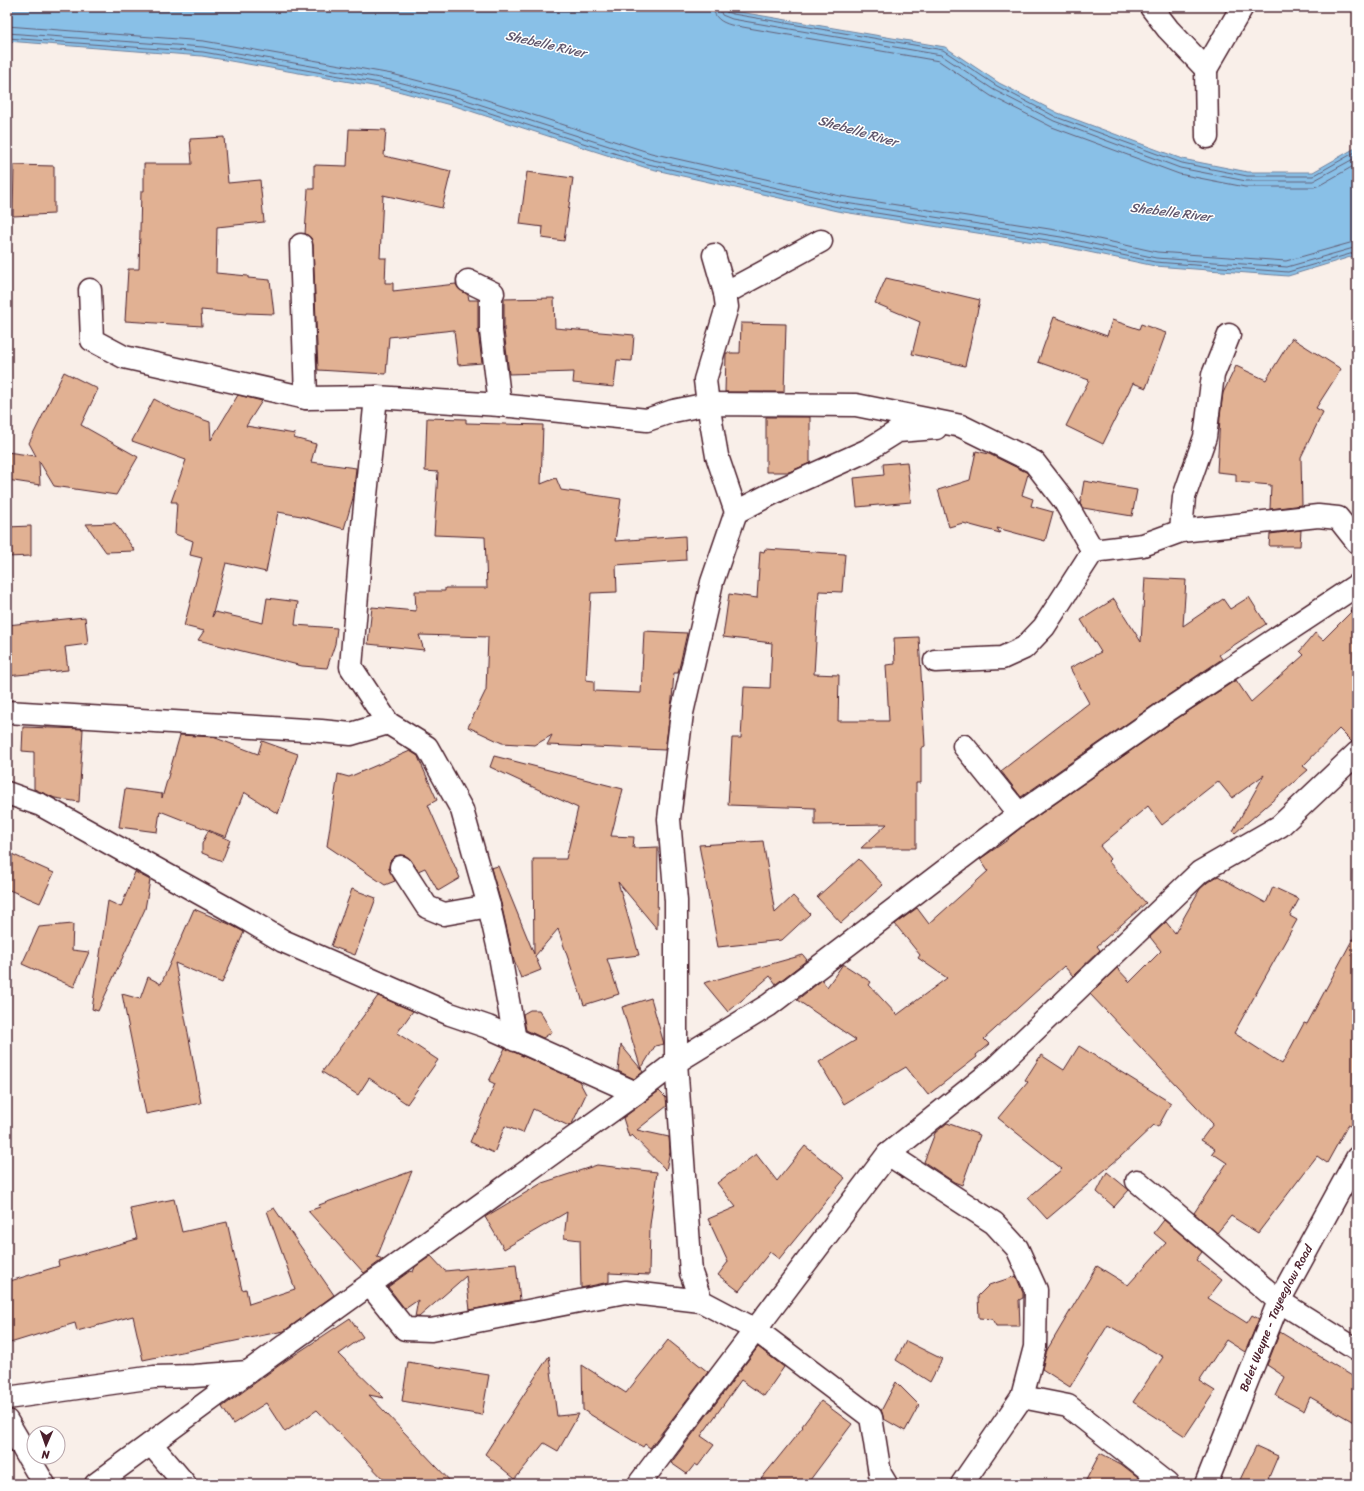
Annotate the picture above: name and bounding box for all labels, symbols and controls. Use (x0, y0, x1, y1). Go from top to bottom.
water label: Shebelle River (504, 24, 591, 65)
water label: Shebelle River (815, 109, 903, 154)
water label: Shebelle River (1129, 196, 1216, 229)
street label: Belet Weyne - Tayeeglow Road (1233, 1240, 1319, 1395)
north arrow (26, 1425, 66, 1465)
text: N (41, 1445, 51, 1464)

